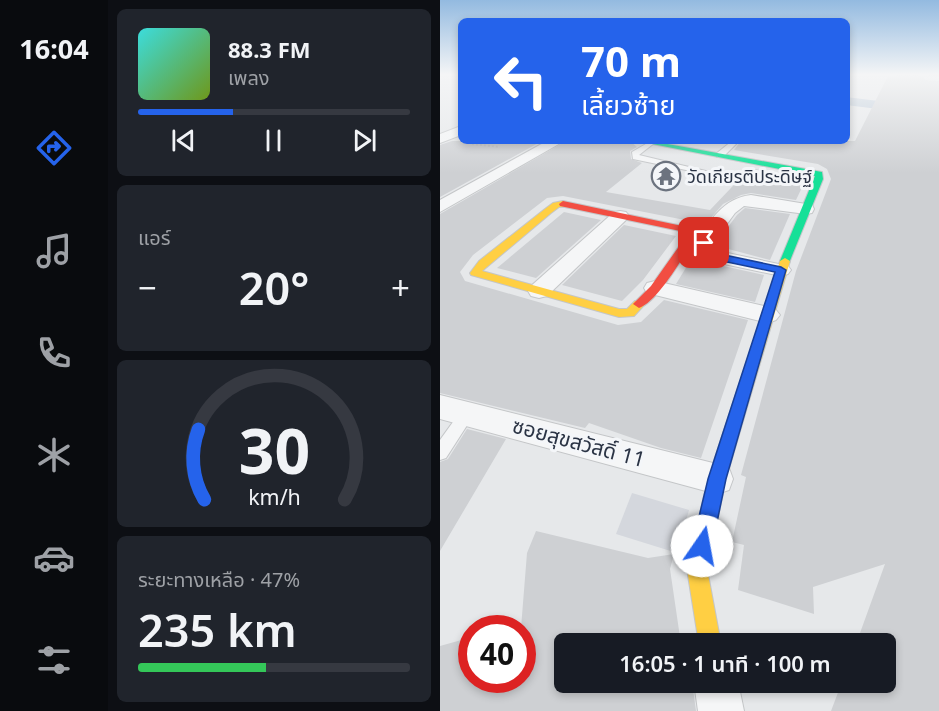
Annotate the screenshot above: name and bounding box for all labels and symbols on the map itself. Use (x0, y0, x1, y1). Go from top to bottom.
temple icon: วัดเกียรติประดิษฐ์ (650, 160, 682, 192)
place label: วัดเกียรติประดิษฐ์ (687, 164, 812, 188)
pin (678, 217, 729, 268)
street label: ซอยสุขสวัสดิ์ 11 (509, 411, 649, 473)
position arrow (670, 514, 734, 578)
speed limit sign: 40 (458, 615, 536, 693)

